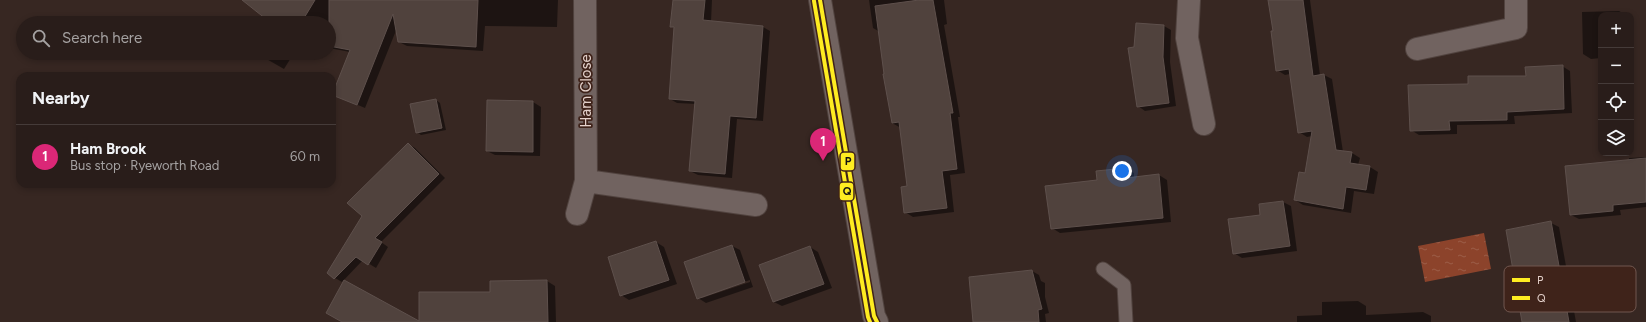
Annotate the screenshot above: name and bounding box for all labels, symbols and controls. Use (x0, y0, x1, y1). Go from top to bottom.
map controls (1598, 12, 1634, 156)
button: + (1598, 12, 1634, 48)
search box (16, 16, 336, 60)
icon: search (30, 27, 52, 49)
text: Search here (62, 29, 142, 47)
button: − (1598, 48, 1634, 84)
street label: Ham Close (577, 54, 595, 128)
button: locate (1598, 84, 1634, 120)
text: Nearby (32, 88, 90, 108)
button: layers (1598, 120, 1634, 156)
pin: 1 (810, 128, 836, 161)
text: Ham Brook (70, 140, 146, 158)
text: 1 (42, 149, 48, 164)
text: 60 m (290, 149, 320, 164)
line badge: P (840, 152, 855, 171)
text: P (845, 155, 852, 168)
text: Bus stop · Ryeworth Road (70, 158, 219, 173)
your location (1112, 161, 1132, 181)
line badge: Q (839, 182, 854, 201)
text: Q (843, 185, 852, 198)
legend (1504, 266, 1636, 312)
text: P (1537, 274, 1544, 287)
text: Q (1537, 292, 1546, 305)

